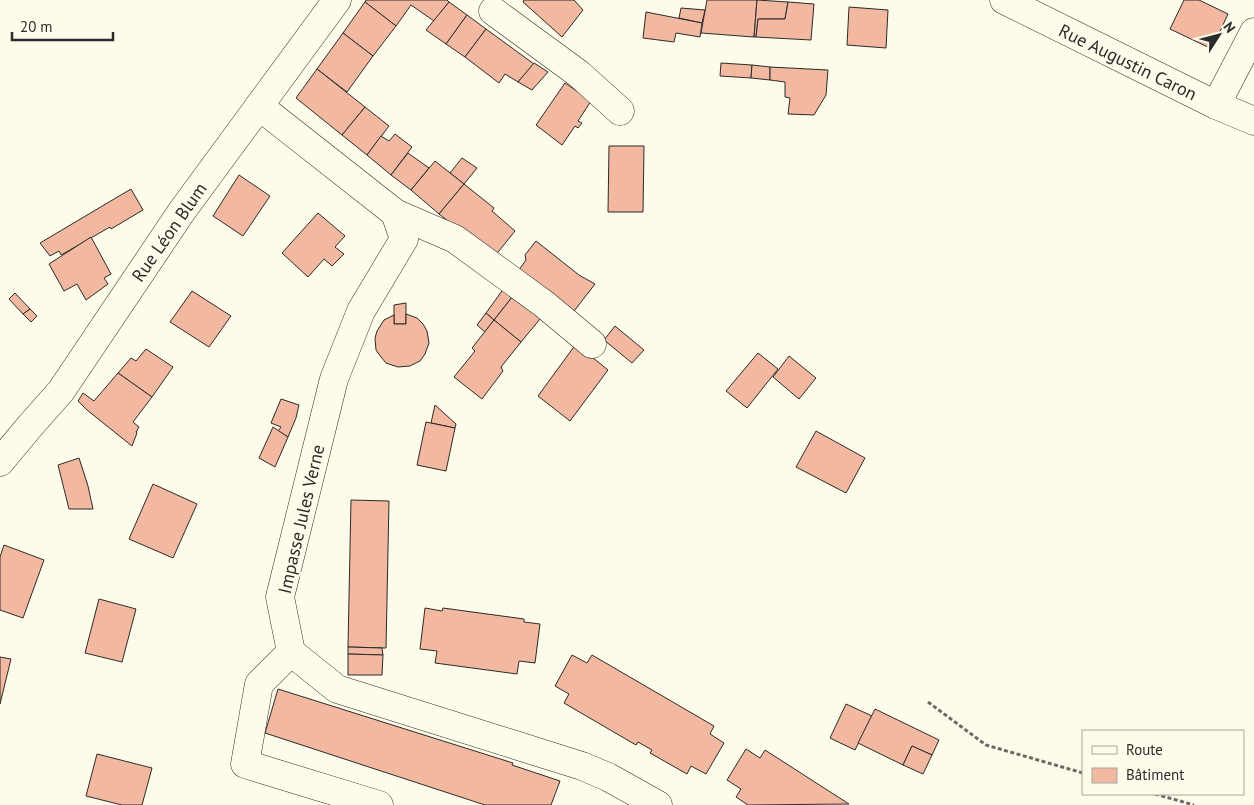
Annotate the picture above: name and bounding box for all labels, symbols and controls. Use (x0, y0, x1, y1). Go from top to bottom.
scale bar (12, 10, 114, 42)
north arrow (1194, 10, 1244, 60)
text: 20 m (20, 17, 53, 36)
text: N (1220, 18, 1240, 36)
street label: Rue Augustin Caron (1055, 19, 1201, 105)
street label: Rue Léon Blum (126, 178, 212, 286)
street label: Impasse Jules Verne (273, 442, 329, 596)
legend (1082, 730, 1244, 795)
text: Route (1126, 740, 1163, 759)
text: Bâtiment (1126, 765, 1184, 784)

